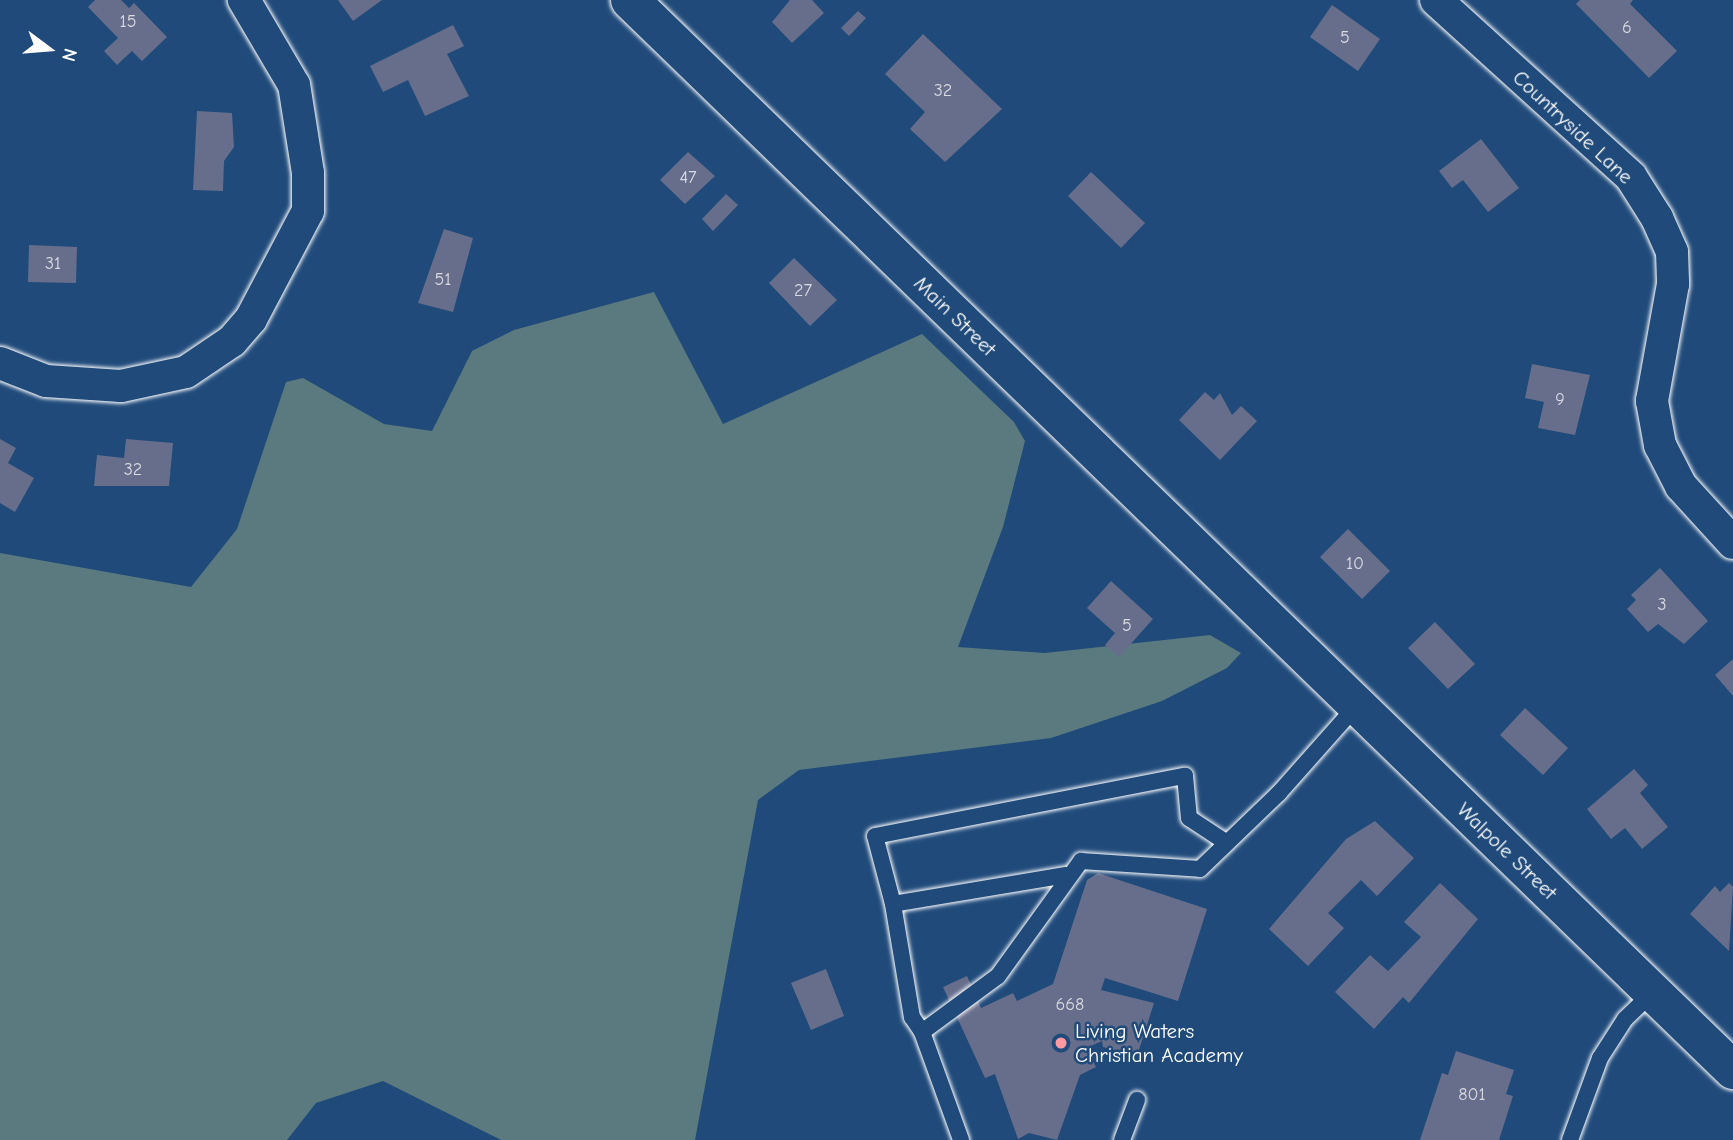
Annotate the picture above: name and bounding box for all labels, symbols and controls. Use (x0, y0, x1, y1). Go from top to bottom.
house number: 15 (120, 11, 136, 33)
north arrow (14, 14, 84, 84)
house number: 6 (1622, 17, 1632, 39)
house number: 5 (1340, 27, 1350, 49)
text: N (57, 46, 81, 64)
street label: Countryside Lane (1508, 65, 1638, 189)
house number: 32 (934, 80, 952, 102)
house number: 47 (679, 167, 697, 189)
house number: 31 (45, 253, 61, 275)
house number: 51 (435, 269, 451, 291)
street label: Main Street (909, 271, 1001, 361)
house number: 27 (794, 280, 812, 302)
house number: 9 (1555, 389, 1565, 411)
house number: 32 (124, 459, 142, 481)
house number: 10 (1346, 553, 1364, 575)
house number: 3 (1657, 594, 1667, 616)
house number: 5 (1122, 615, 1132, 637)
street label: Walpole Street (1452, 797, 1562, 905)
house number: 668 (1056, 994, 1084, 1016)
place label: Living Waters Christian Academy (1075, 1018, 1243, 1068)
marker: Living Waters Christian Academy (1053, 1035, 1069, 1051)
house number: 801 (1458, 1084, 1486, 1106)

